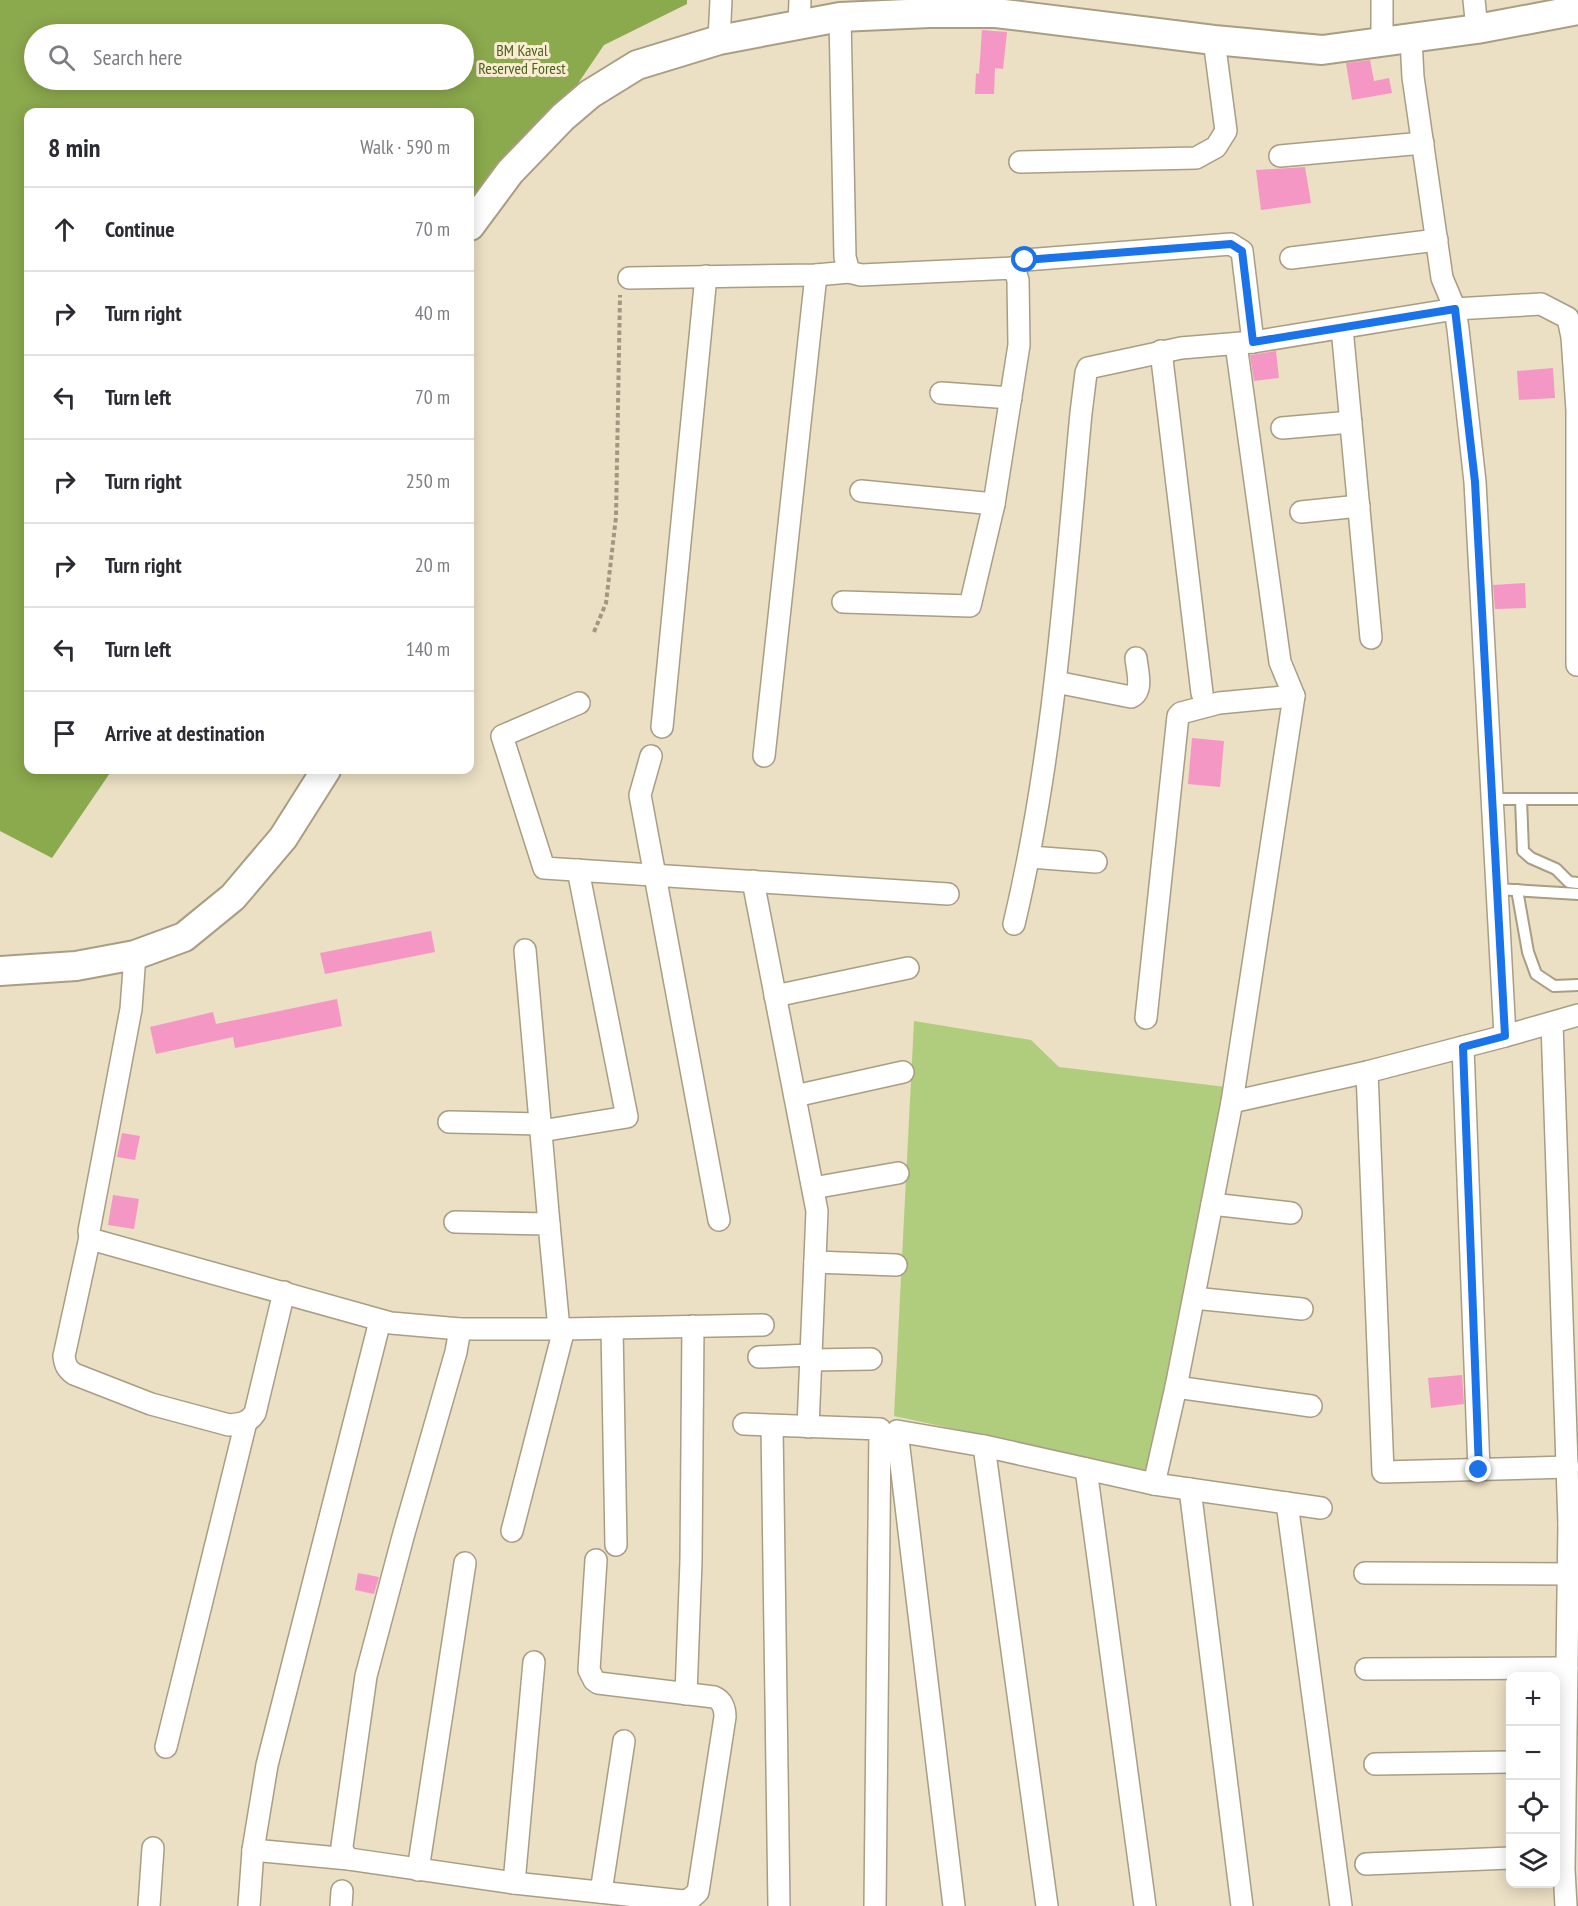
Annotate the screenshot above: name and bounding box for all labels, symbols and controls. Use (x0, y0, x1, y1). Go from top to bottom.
search box (24, 24, 474, 90)
park label: BM Kaval Reserved Forest (478, 40, 566, 78)
icon: search (45, 41, 78, 74)
text: Search here (93, 43, 182, 71)
text: 8 min (48, 131, 101, 164)
text: Walk · 590 m (360, 134, 450, 160)
icon: ahead (48, 213, 81, 246)
text: Continue (105, 215, 175, 243)
text: 70 m (415, 216, 450, 242)
route start (1011, 246, 1037, 272)
icon: right (48, 297, 81, 330)
text: Turn right (105, 299, 182, 327)
text: 40 m (415, 300, 450, 326)
icon: left (48, 381, 81, 414)
text: Turn left (105, 383, 171, 411)
text: 70 m (415, 384, 450, 410)
icon: right (48, 465, 81, 498)
text: Turn right (105, 467, 182, 495)
text: 250 m (406, 468, 450, 494)
icon: right (48, 549, 81, 582)
text: Turn right (105, 551, 182, 579)
text: 20 m (415, 552, 450, 578)
icon: left (48, 633, 81, 666)
text: Turn left (105, 635, 171, 663)
text: 140 m (406, 636, 450, 662)
icon: arrive (48, 717, 81, 750)
text: Arrive at destination (105, 719, 265, 747)
route end (1465, 1456, 1491, 1482)
map controls (1506, 1672, 1560, 1888)
button: + (1506, 1672, 1560, 1726)
button: − (1506, 1726, 1560, 1780)
button: locate (1506, 1780, 1560, 1834)
button: layers (1506, 1834, 1560, 1888)

